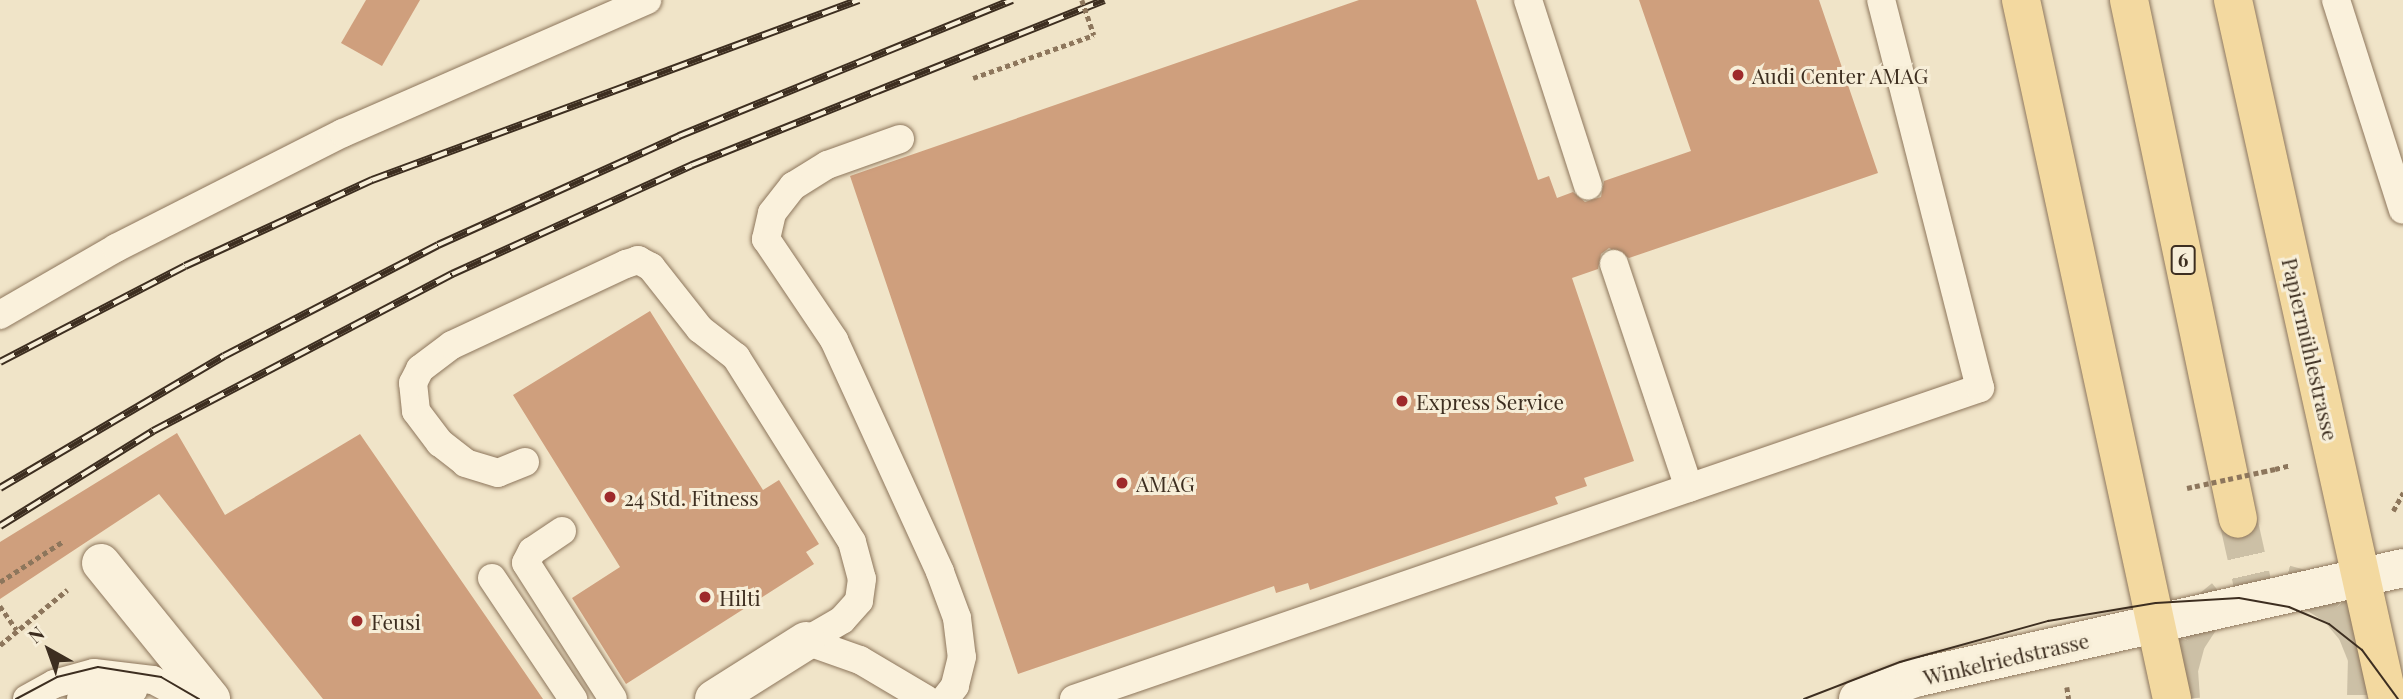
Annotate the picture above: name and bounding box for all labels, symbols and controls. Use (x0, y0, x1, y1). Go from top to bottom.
place label: Audi Center AMAG (1752, 62, 1930, 88)
marker: Audi Center AMAG (1730, 67, 1746, 83)
road number: 6 (2169, 244, 2197, 276)
street label: Papiermühlestrasse (2278, 255, 2344, 443)
place label: Express Service (1416, 388, 1564, 414)
marker: Express Service (1394, 393, 1410, 409)
place label: AMAG (1136, 470, 1195, 496)
marker: AMAG (1114, 475, 1130, 491)
place label: 24 Std. Fitness (624, 484, 759, 510)
marker: 24 Std. Fitness (602, 489, 618, 505)
place label: Hilti (719, 584, 761, 610)
marker: Hilti (697, 589, 713, 605)
place label: Feusi (371, 608, 421, 634)
marker: Feusi (349, 613, 365, 629)
north arrow (14, 615, 84, 685)
text: N (22, 620, 49, 648)
street label: Winkelriedstrasse (1921, 627, 2091, 689)

